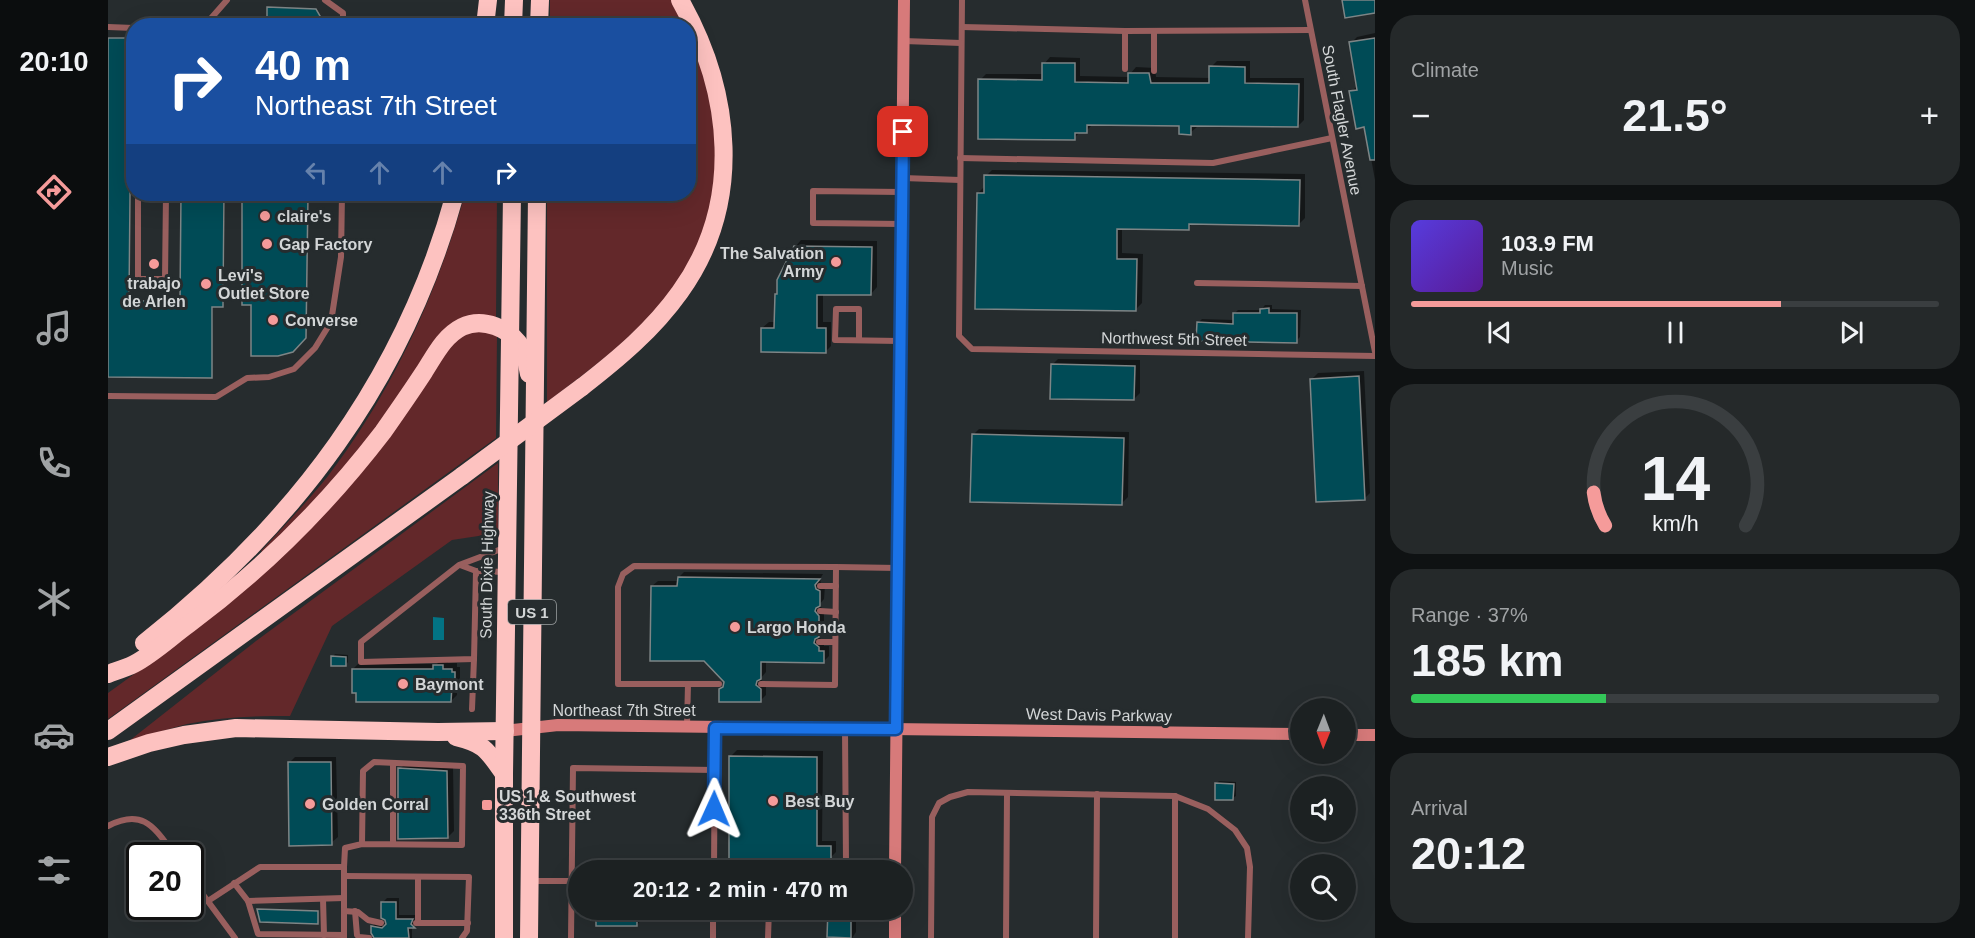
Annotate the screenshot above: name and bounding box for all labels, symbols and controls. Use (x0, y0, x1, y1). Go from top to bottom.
icon: right (156, 42, 234, 120)
text: 40 m (255, 42, 351, 89)
street label: South Flagler Avenue (1319, 43, 1365, 197)
text: 20:10 (19, 47, 89, 77)
text: Climate (1411, 59, 1479, 81)
text: 21.5° (1622, 90, 1728, 141)
text: Northeast 7th Street (255, 91, 497, 121)
text: − (1411, 97, 1430, 134)
text: + (1920, 97, 1939, 134)
pin (877, 106, 928, 157)
icon: arrive (886, 115, 919, 148)
icon: left (300, 156, 333, 189)
icon: ahead (363, 156, 396, 189)
icon: ahead (426, 156, 459, 189)
icon: right (489, 156, 522, 189)
icon: directions (33, 171, 75, 213)
place label: claire's (277, 208, 332, 225)
marker: claire's (258, 209, 272, 223)
text: 103.9 FM (1501, 231, 1594, 256)
place label: Gap Factory (279, 236, 372, 253)
marker: Gap Factory (260, 237, 274, 251)
place label: The Salvation Army (720, 245, 824, 280)
marker: The Salvation Army (829, 255, 843, 269)
marker: trabajo de Arlen (147, 257, 161, 271)
text: Music (1501, 257, 1553, 279)
place label: Levi's Outlet Store (218, 267, 310, 302)
place label: trabajo de Arlen (122, 275, 186, 310)
marker: Levi's Outlet Store (199, 277, 213, 291)
icon: music (33, 307, 75, 349)
place label: Converse (285, 312, 358, 329)
marker: Converse (266, 313, 280, 327)
icon: previous (1483, 316, 1516, 349)
icon: pause (1659, 316, 1692, 349)
icon: next (1835, 316, 1868, 349)
street label: Northwest 5th Street (1101, 329, 1248, 349)
icon: phone (33, 442, 75, 484)
text: 14 (1640, 444, 1710, 513)
street label: South Dixie Highway (477, 491, 497, 639)
text: km/h (1652, 512, 1698, 536)
icon: climate (33, 578, 75, 620)
road number: US 1 (508, 600, 556, 624)
text: Range · 37% (1411, 604, 1528, 626)
place label: Largo Honda (747, 619, 846, 636)
marker: Largo Honda (728, 620, 742, 634)
text: 185 km (1411, 635, 1564, 686)
place label: Baymont (415, 676, 484, 693)
marker: Baymont (396, 677, 410, 691)
north arrow (1290, 698, 1356, 764)
map controls (1290, 698, 1356, 920)
street label: Northeast 7th Street (552, 702, 696, 719)
street label: West Davis Parkway (1026, 705, 1172, 725)
icon: car (33, 714, 75, 756)
button: sound (1290, 776, 1356, 842)
position arrow (682, 777, 746, 841)
place label: US 1 & Southwest 336th Street (499, 788, 637, 823)
place label: Best Buy (785, 793, 854, 810)
marker: Best Buy (766, 794, 780, 808)
place label: Golden Corral (322, 796, 429, 813)
marker: Golden Corral (303, 797, 317, 811)
text: Arrival (1411, 797, 1468, 819)
marker: US 1 & Southwest 336th Street (480, 798, 494, 812)
text: 20:12 (1411, 828, 1526, 879)
speed limit sign: 20 (126, 842, 204, 920)
icon: filters (33, 849, 75, 891)
button: search (1290, 854, 1356, 920)
text: 20:12 · 2 min · 470 m (633, 877, 848, 902)

